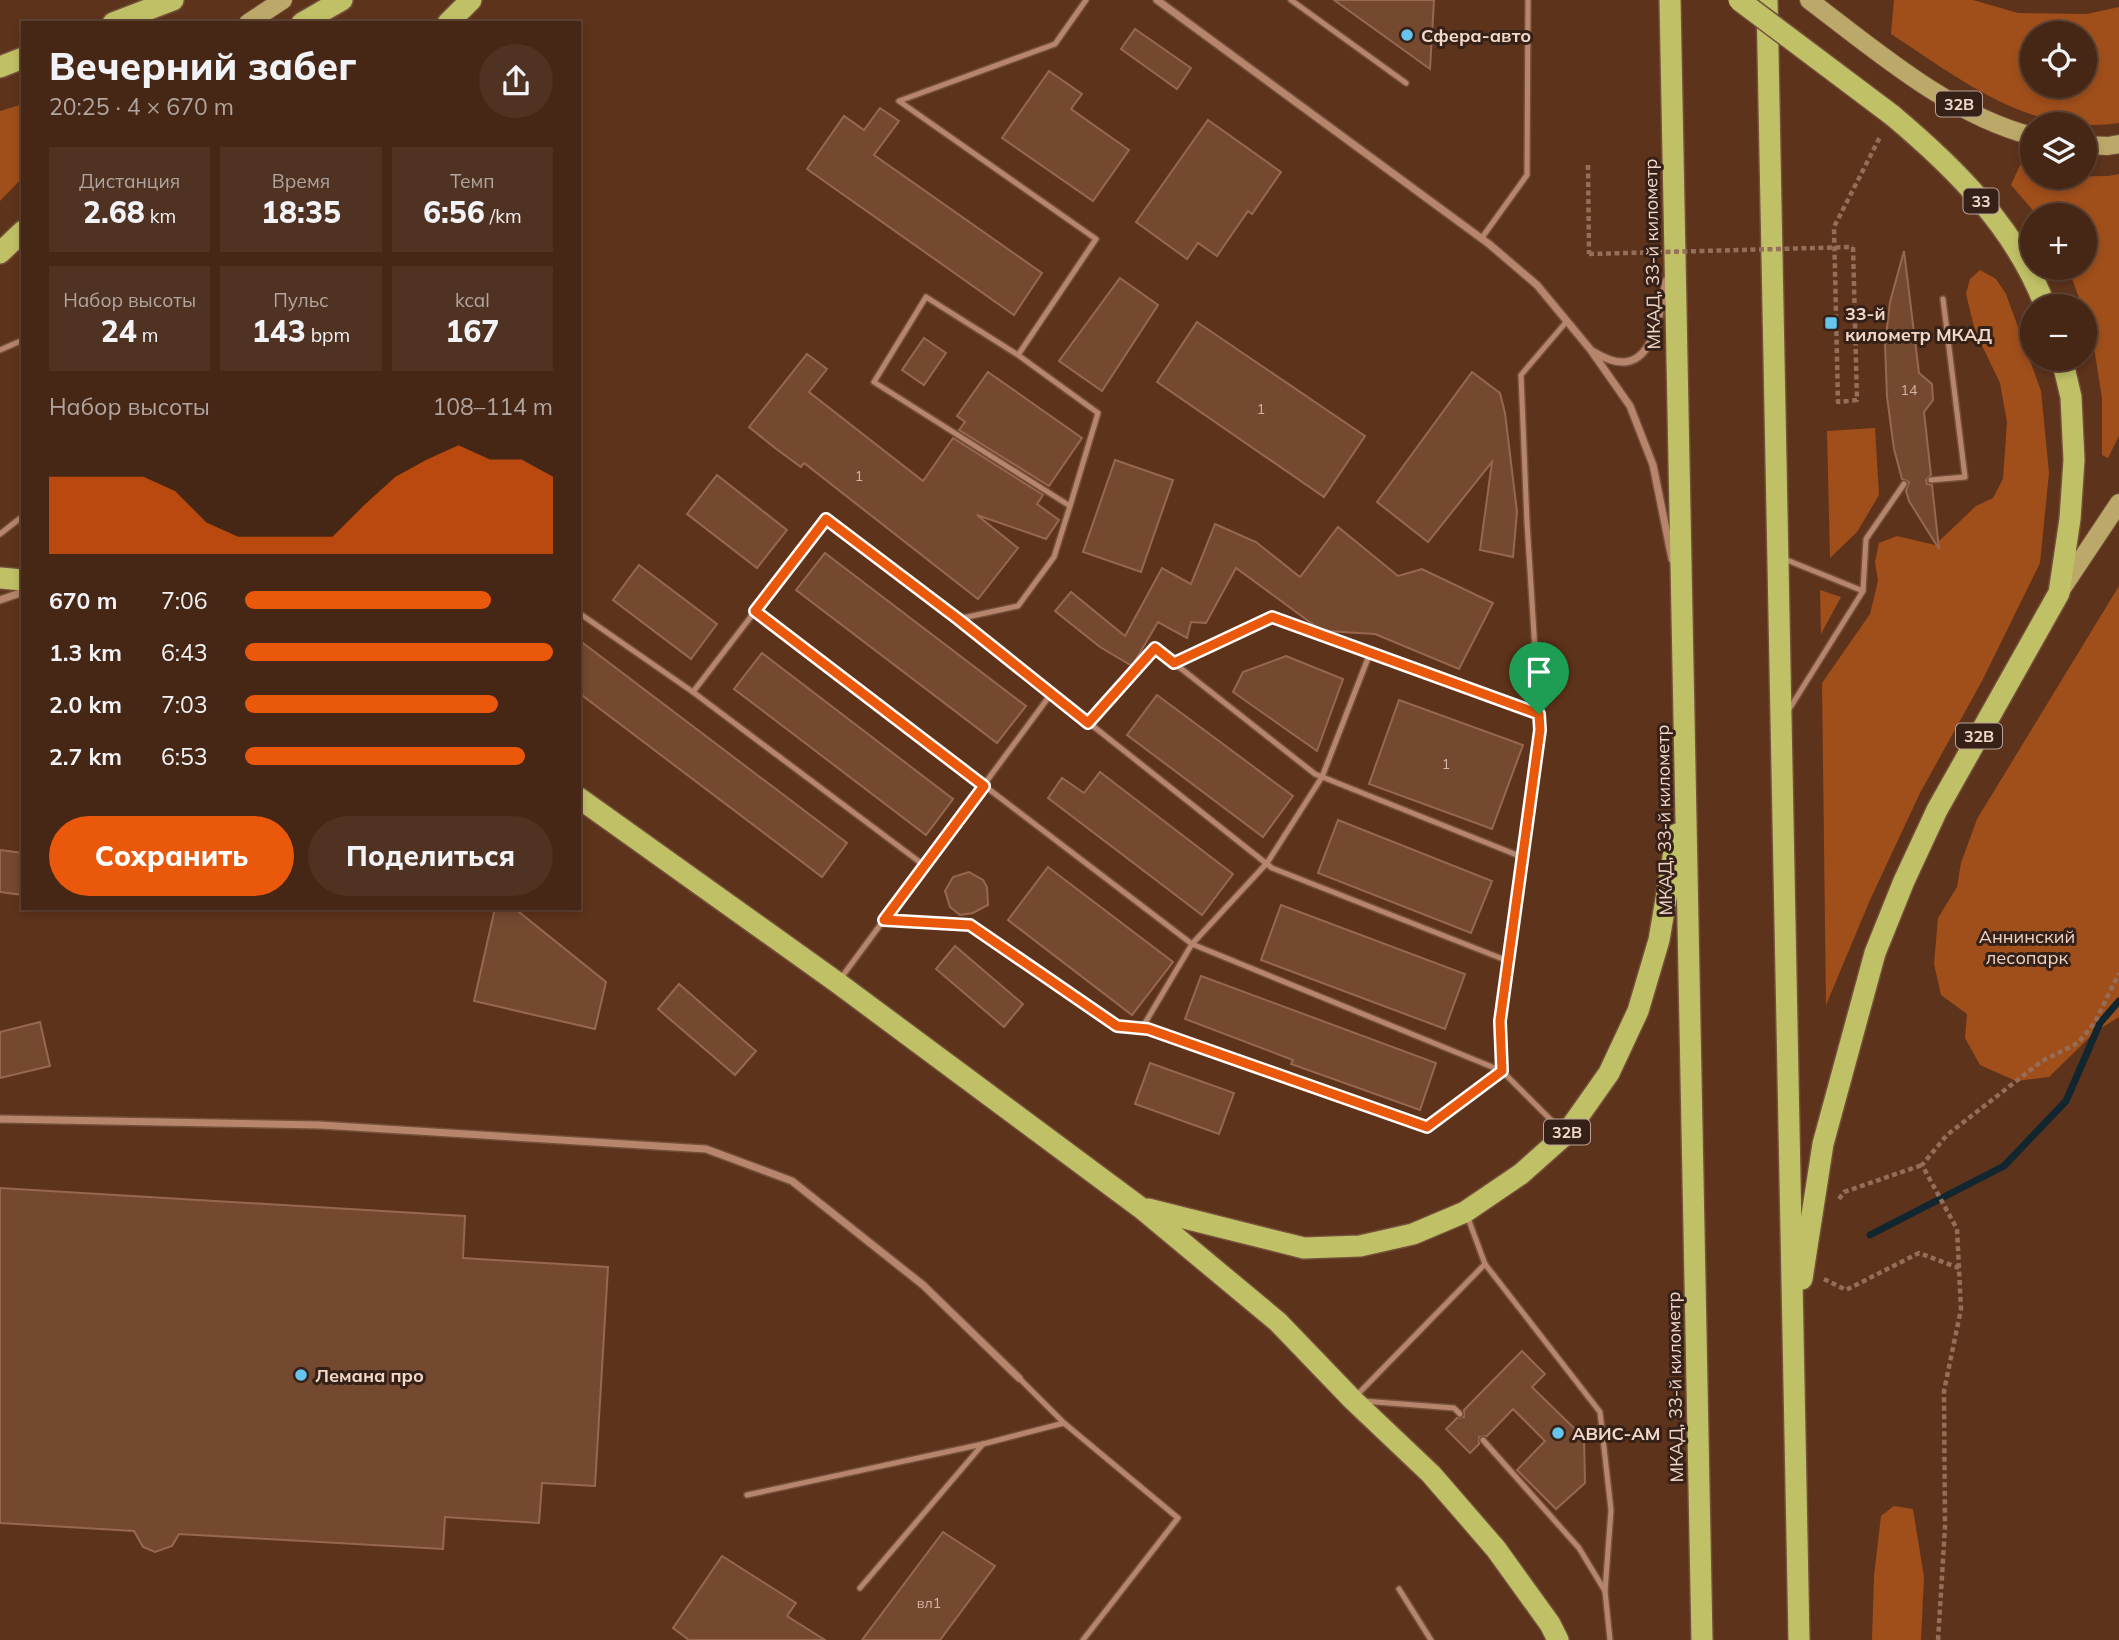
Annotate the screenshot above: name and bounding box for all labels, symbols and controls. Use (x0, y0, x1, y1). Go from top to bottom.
map controls (2020, 21, 2097, 371)
button: locate (2020, 21, 2097, 98)
place label: Сфера-авто (1421, 24, 1531, 47)
marker: Сфера-авто (1399, 27, 1415, 43)
text: Вечерний забег (49, 42, 357, 90)
button: share (479, 44, 553, 118)
text: 20:25 · 4 × 670 m (49, 92, 234, 121)
road number: 32B (1936, 92, 1982, 116)
button: layers (2020, 112, 2097, 189)
street label: МКАД, 33-й километр (1639, 158, 1665, 350)
text: Дистанция (79, 169, 180, 193)
text: Время (272, 169, 330, 193)
text: Темп (450, 169, 495, 193)
road number: 33 (1964, 188, 1998, 214)
text: 2.68 (83, 193, 145, 231)
text: 18:35 (261, 193, 341, 231)
text: 6:56 (423, 193, 485, 231)
button: + (2020, 203, 2097, 280)
text: km (145, 204, 176, 228)
text: /km (485, 204, 522, 228)
text: Набор высоты (63, 288, 196, 312)
text: Пульс (273, 288, 329, 312)
text: kcal (455, 288, 490, 312)
button: − (2020, 294, 2097, 371)
place label: 33-й километр МКАД (1845, 302, 1992, 346)
text: 24 (101, 312, 137, 350)
text: 143 (252, 312, 306, 350)
text: 167 (445, 312, 499, 350)
marker: 33-й километр МКАД (1823, 315, 1839, 331)
text: m (137, 323, 158, 347)
text: bpm (306, 323, 350, 347)
house number: 14 (1901, 381, 1918, 399)
text: Набор высоты (49, 392, 210, 421)
text: 108–114 m (432, 392, 553, 421)
house number: 1 (1257, 400, 1265, 418)
house number: 1 (855, 467, 863, 485)
text: 670 m (49, 586, 117, 615)
text: 7:06 (161, 586, 208, 615)
text: 1.3 km (49, 638, 122, 667)
text: 6:43 (161, 638, 208, 667)
pin (1509, 642, 1569, 714)
icon: arrive (1520, 653, 1558, 691)
text: 2.0 km (49, 690, 122, 719)
text: 7:03 (161, 690, 208, 719)
road number: 32B (1956, 723, 2002, 748)
street label: МКАД, 33-й километр (1651, 724, 1677, 916)
text: 2.7 km (49, 742, 122, 771)
text: 6:53 (161, 742, 208, 771)
house number: 1 (1442, 755, 1450, 773)
button: Сохранить (49, 816, 294, 896)
button: Поделиться (308, 816, 553, 896)
park label: Аннинский лесопарк (1979, 925, 2075, 969)
road number: 32B (1544, 1120, 1590, 1144)
street label: МКАД, 33-й километр (1662, 1291, 1688, 1483)
place label: Лемана про (315, 1364, 424, 1387)
marker: Лемана про (293, 1367, 309, 1383)
place label: АВИС-АМ (1572, 1422, 1660, 1445)
marker: АВИС-АМ (1550, 1425, 1566, 1441)
house number: вл1 (917, 1594, 941, 1612)

